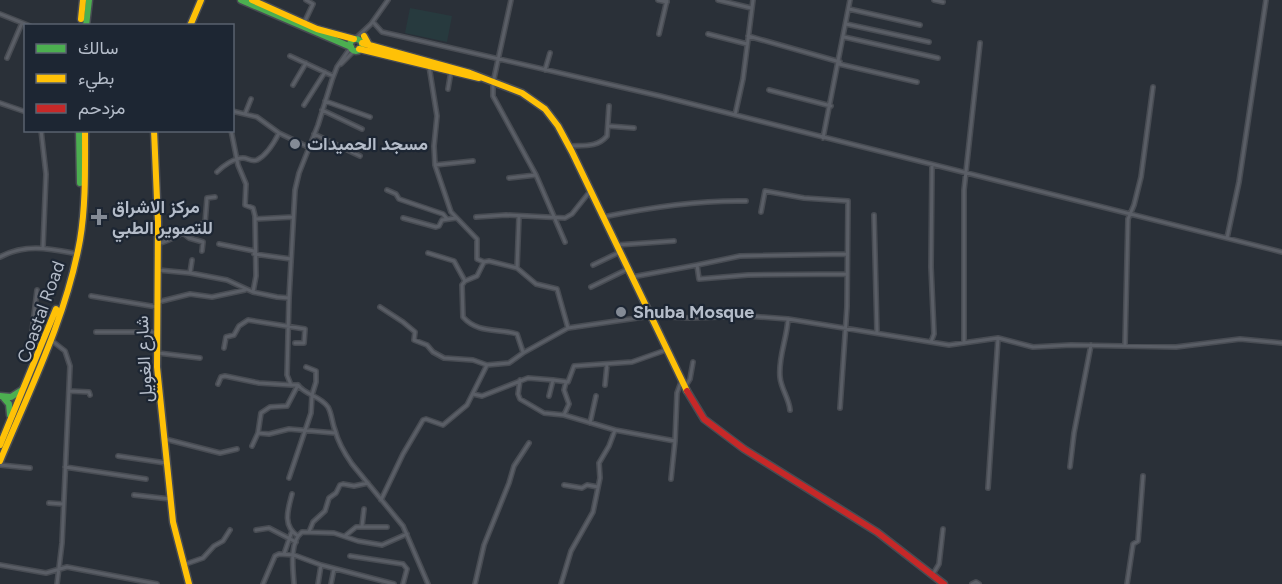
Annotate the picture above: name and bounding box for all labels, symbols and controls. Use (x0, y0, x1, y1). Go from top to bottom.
legend (24, 24, 234, 132)
text: سالك (78, 37, 118, 59)
text: بطيء (78, 67, 114, 93)
text: مزدحم (78, 97, 125, 120)
place label: مسجد الحميدات (307, 133, 428, 155)
marker: مسجد الحميدات (288, 137, 302, 151)
place label: مركز الاشراق للتصوير الطبي (112, 196, 213, 243)
marker: مركز الاشراق للتصوير الطبي (90, 208, 108, 226)
street label: Coastal Road (12, 258, 70, 366)
place label: Shuba Mosque (633, 301, 754, 323)
marker: Shuba Mosque (614, 305, 628, 319)
street label: شارع الغويل (131, 315, 158, 403)

